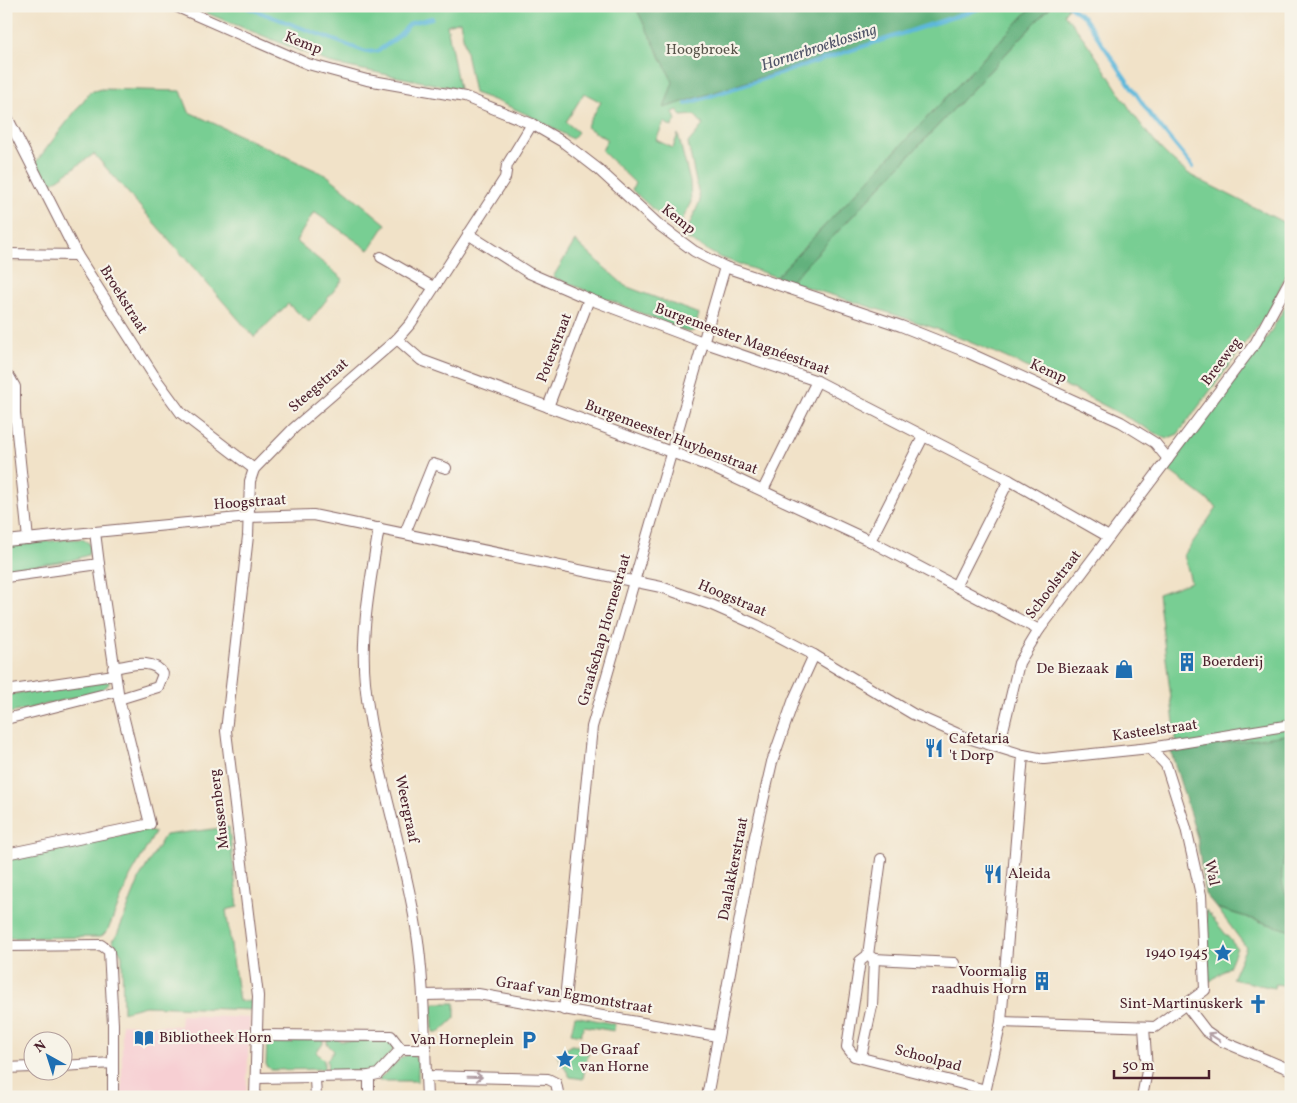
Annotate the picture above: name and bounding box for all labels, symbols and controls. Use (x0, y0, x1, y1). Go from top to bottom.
water label: Hornerbroeklossing (758, 19, 880, 77)
street label: Kemp (281, 27, 325, 61)
park label: Hoogbroek (666, 40, 738, 61)
street label: Kemp (656, 200, 700, 240)
street label: Broekstraat (94, 262, 152, 338)
street label: Burgemeester Magnéestraat (652, 299, 832, 381)
street label: Poterstraat (532, 310, 578, 386)
street label: Breeweg (1197, 333, 1247, 391)
street label: Steegstraat (284, 354, 354, 418)
street label: Kemp (1026, 355, 1070, 389)
street label: Burgemeester Huybenstraat (581, 395, 761, 481)
street label: Hoogstraat (213, 490, 287, 516)
street label: Schoolstraat (1021, 546, 1087, 624)
street label: Graafschap Hornestraat (573, 551, 637, 709)
street label: Hoogstraat (694, 575, 770, 623)
building icon: Boerderij (1176, 651, 1198, 673)
place label: Boerderij (1202, 652, 1263, 673)
shop icon: De Biezaak (1113, 658, 1135, 680)
place label: De Biezaak (1036, 659, 1109, 680)
street label: Kasteelstraat (1111, 715, 1199, 747)
place label: Cafetaria 't Dorp (949, 729, 1010, 767)
restaurant icon: Cafetaria 't Dorp (923, 737, 945, 759)
street label: Mussenberg (205, 768, 235, 850)
street label: Weergraaf (389, 773, 424, 846)
street label: Daalakkerstraat (714, 815, 754, 923)
street label: Wal (1198, 858, 1224, 888)
restaurant icon: Aleida (982, 863, 1004, 885)
place label: Aleida (1008, 864, 1051, 885)
place icon: 1940 1945 (1212, 942, 1234, 964)
place label: 1940 1945 (1145, 943, 1208, 964)
place label: Voormalig raadhuis Horn (931, 962, 1027, 1000)
building icon: Voormalig raadhuis Horn (1031, 970, 1053, 992)
street label: Graaf van Egmontstraat (494, 972, 654, 1020)
church icon: Sint-Martinuskerk (1247, 993, 1269, 1015)
place label: Sint-Martinuskerk (1119, 994, 1243, 1015)
library icon: Bibliotheek Horn (133, 1027, 155, 1049)
place label: Bibliotheek Horn (159, 1028, 272, 1049)
parking icon: Van Horneplein (518, 1029, 540, 1051)
north arrow (22, 1030, 72, 1080)
place label: Van Horneplein (410, 1030, 514, 1051)
one-way arrow (1208, 1031, 1222, 1041)
text: N (31, 1036, 51, 1058)
place label: De Graaf van Horne (580, 1040, 649, 1078)
street label: Schoolpad (892, 1040, 964, 1078)
place icon: De Graaf van Horne (554, 1048, 576, 1070)
scale bar (1114, 1048, 1210, 1080)
text: 50 m (1122, 1056, 1154, 1077)
one-way arrow (466, 1072, 483, 1082)

